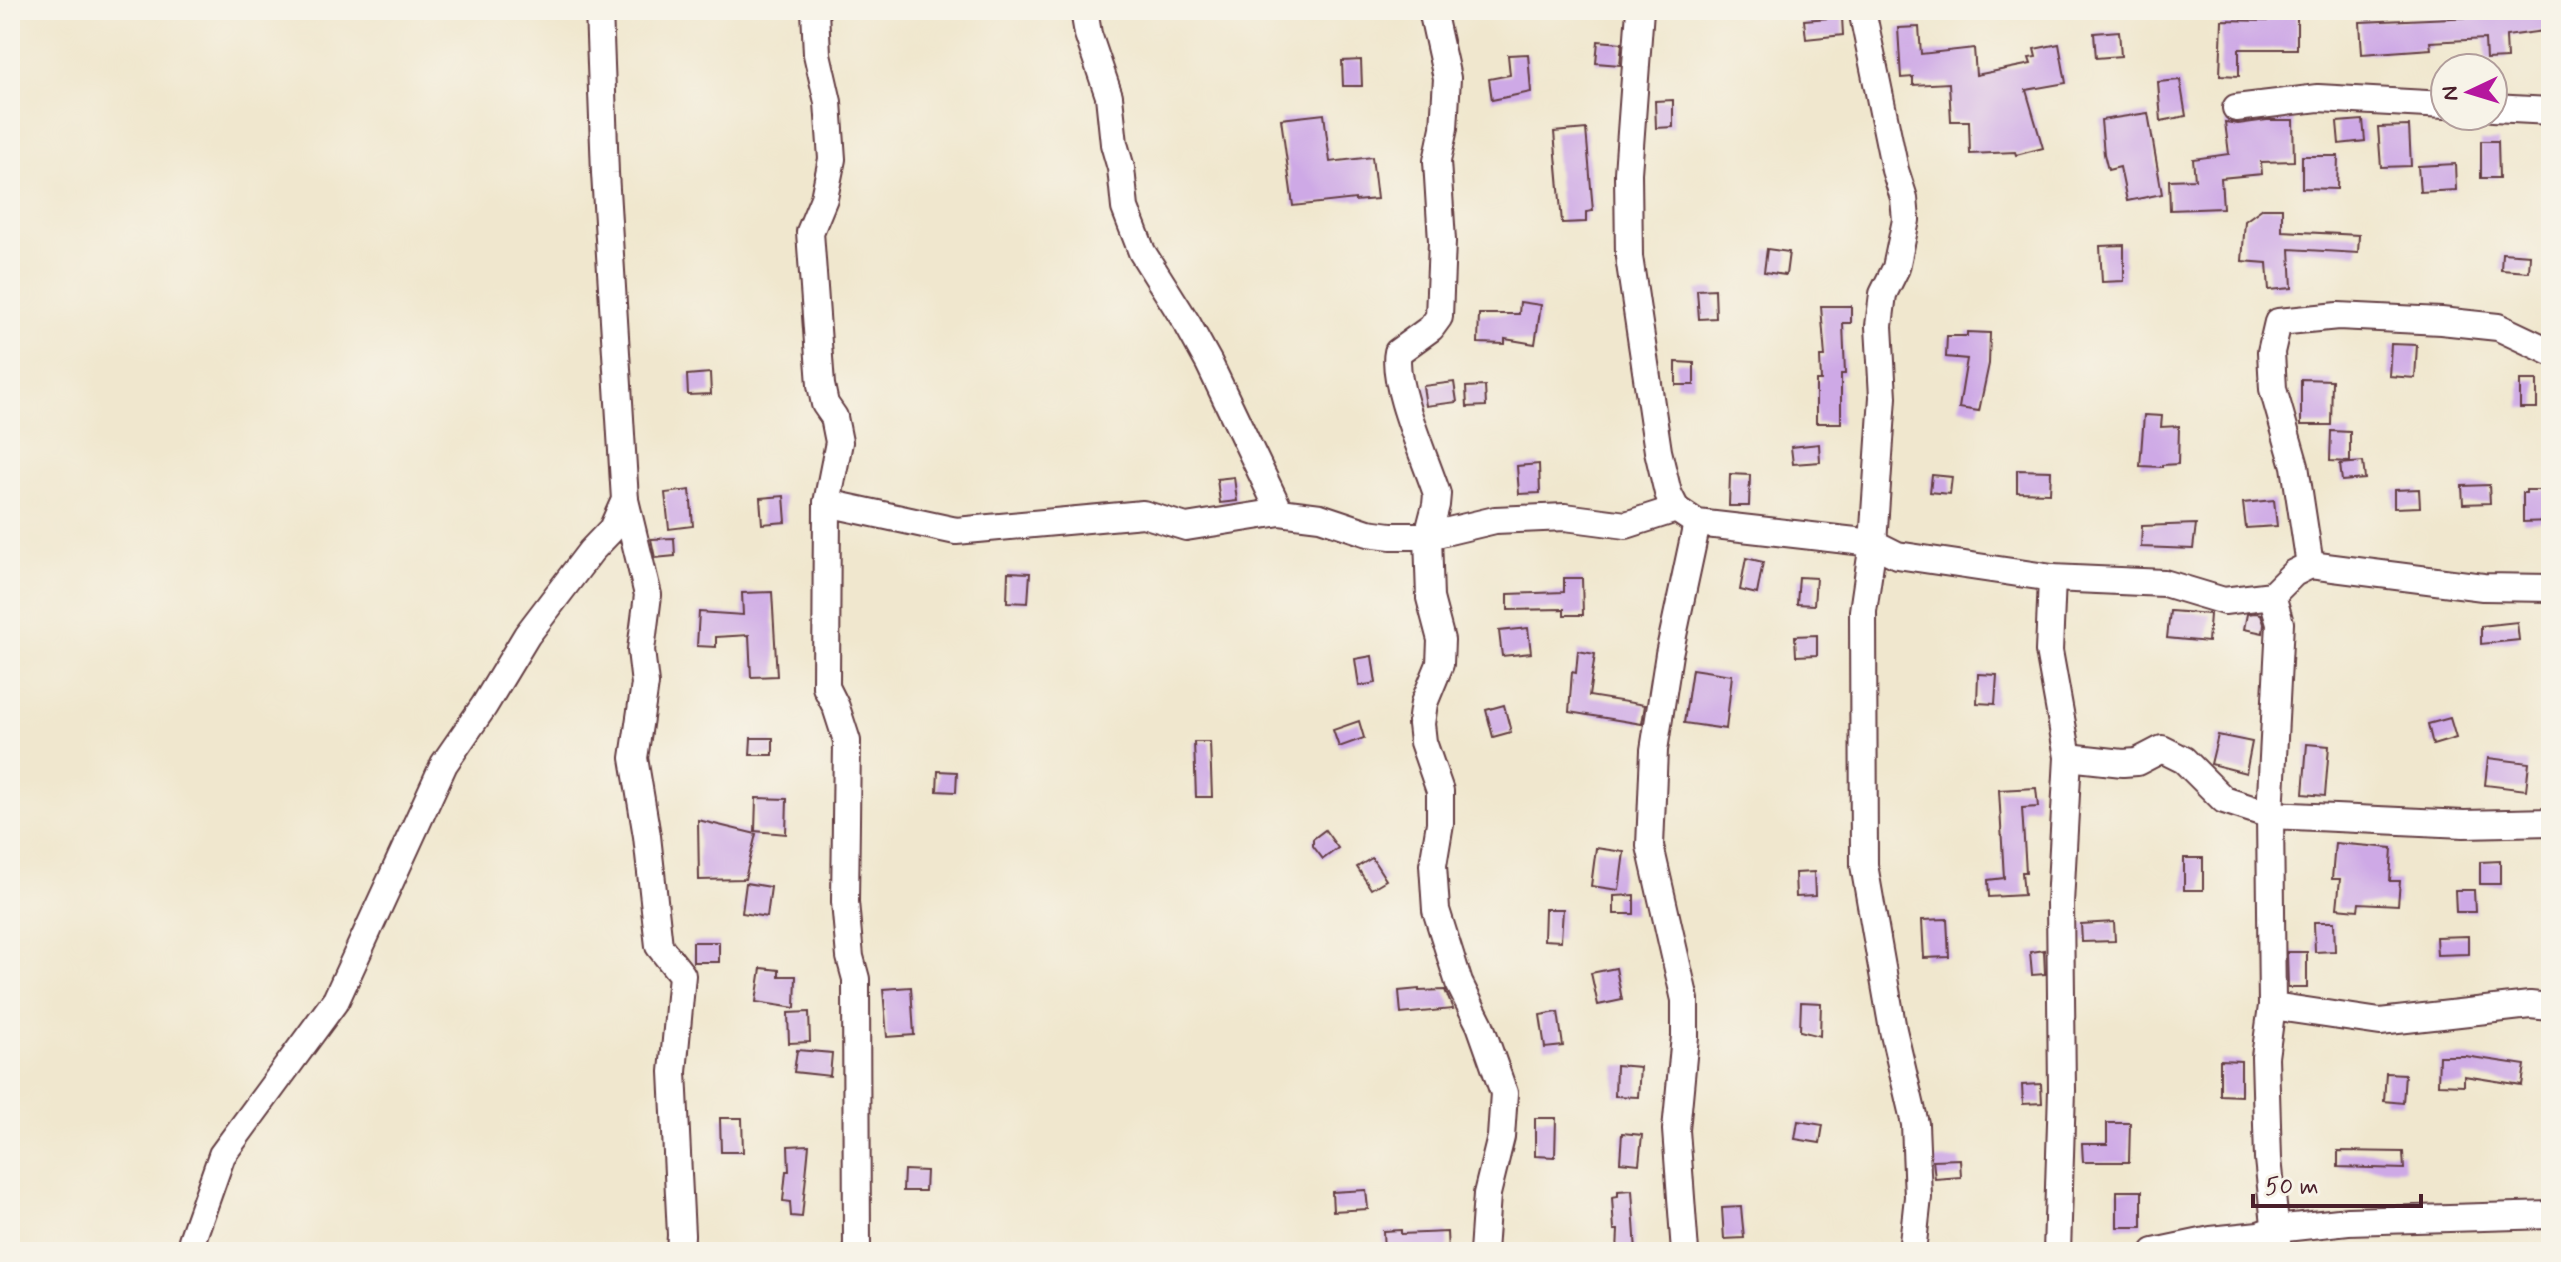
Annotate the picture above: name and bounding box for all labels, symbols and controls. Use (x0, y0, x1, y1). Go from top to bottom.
north arrow (2429, 52, 2509, 132)
text: N (2437, 85, 2466, 102)
scale bar (2253, 1158, 2421, 1208)
text: 50 m (2265, 1172, 2319, 1203)

